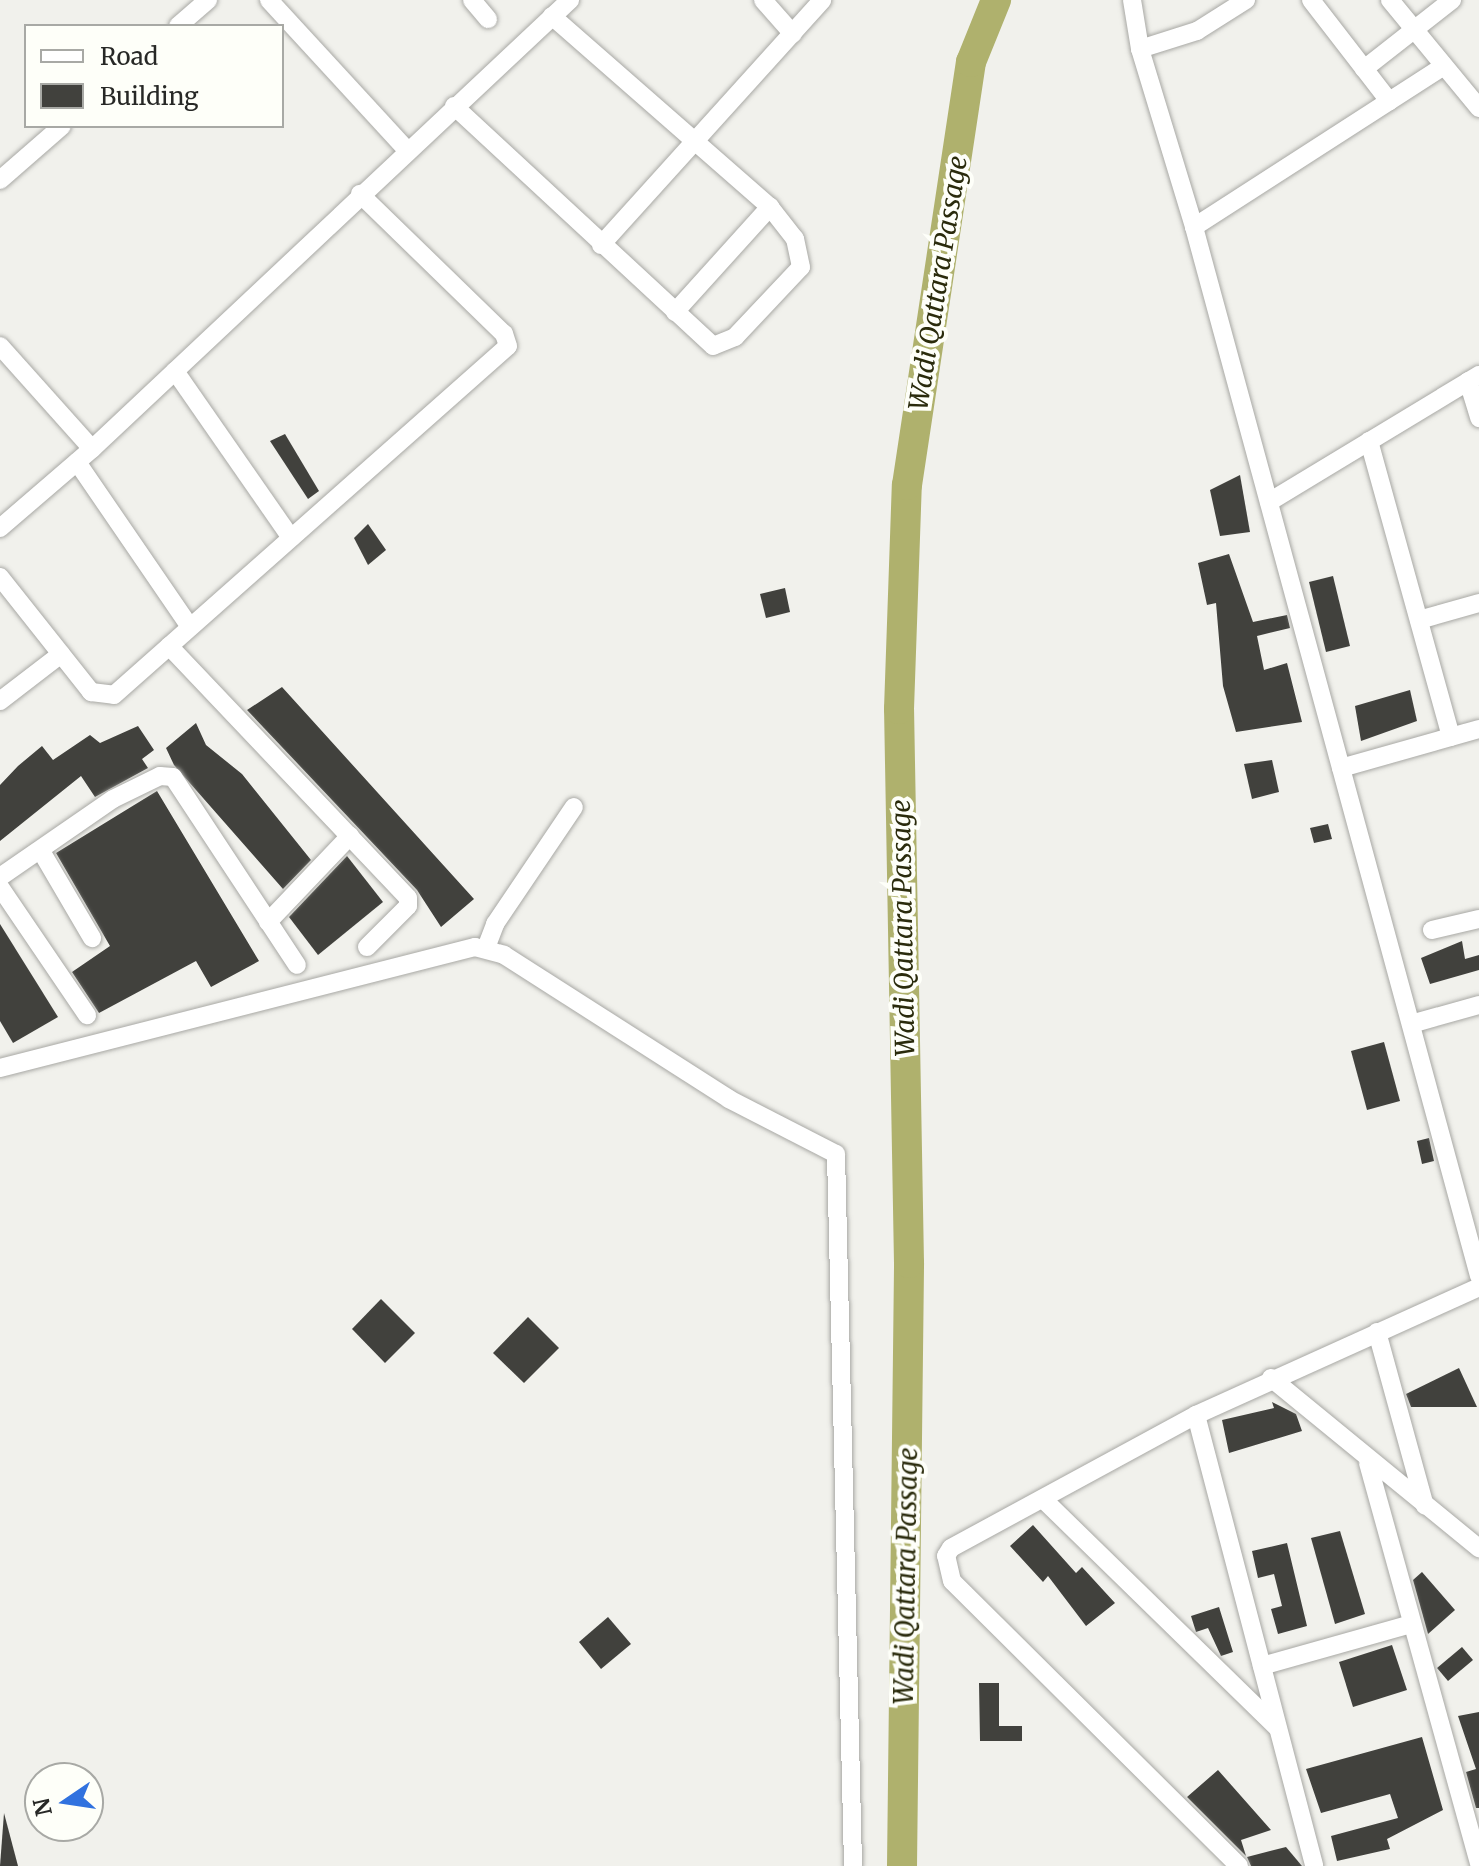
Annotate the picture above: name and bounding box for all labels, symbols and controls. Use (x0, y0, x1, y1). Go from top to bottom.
legend (24, 24, 284, 128)
text: Road (100, 41, 158, 72)
text: Building (100, 81, 199, 112)
water label: Wadi Qattara Passage (902, 154, 974, 412)
water label: Wadi Qattara Passage (885, 799, 921, 1057)
water label: Wadi Qattara Passage (888, 1447, 924, 1705)
north arrow (24, 1762, 104, 1842)
text: N (27, 1795, 58, 1819)

